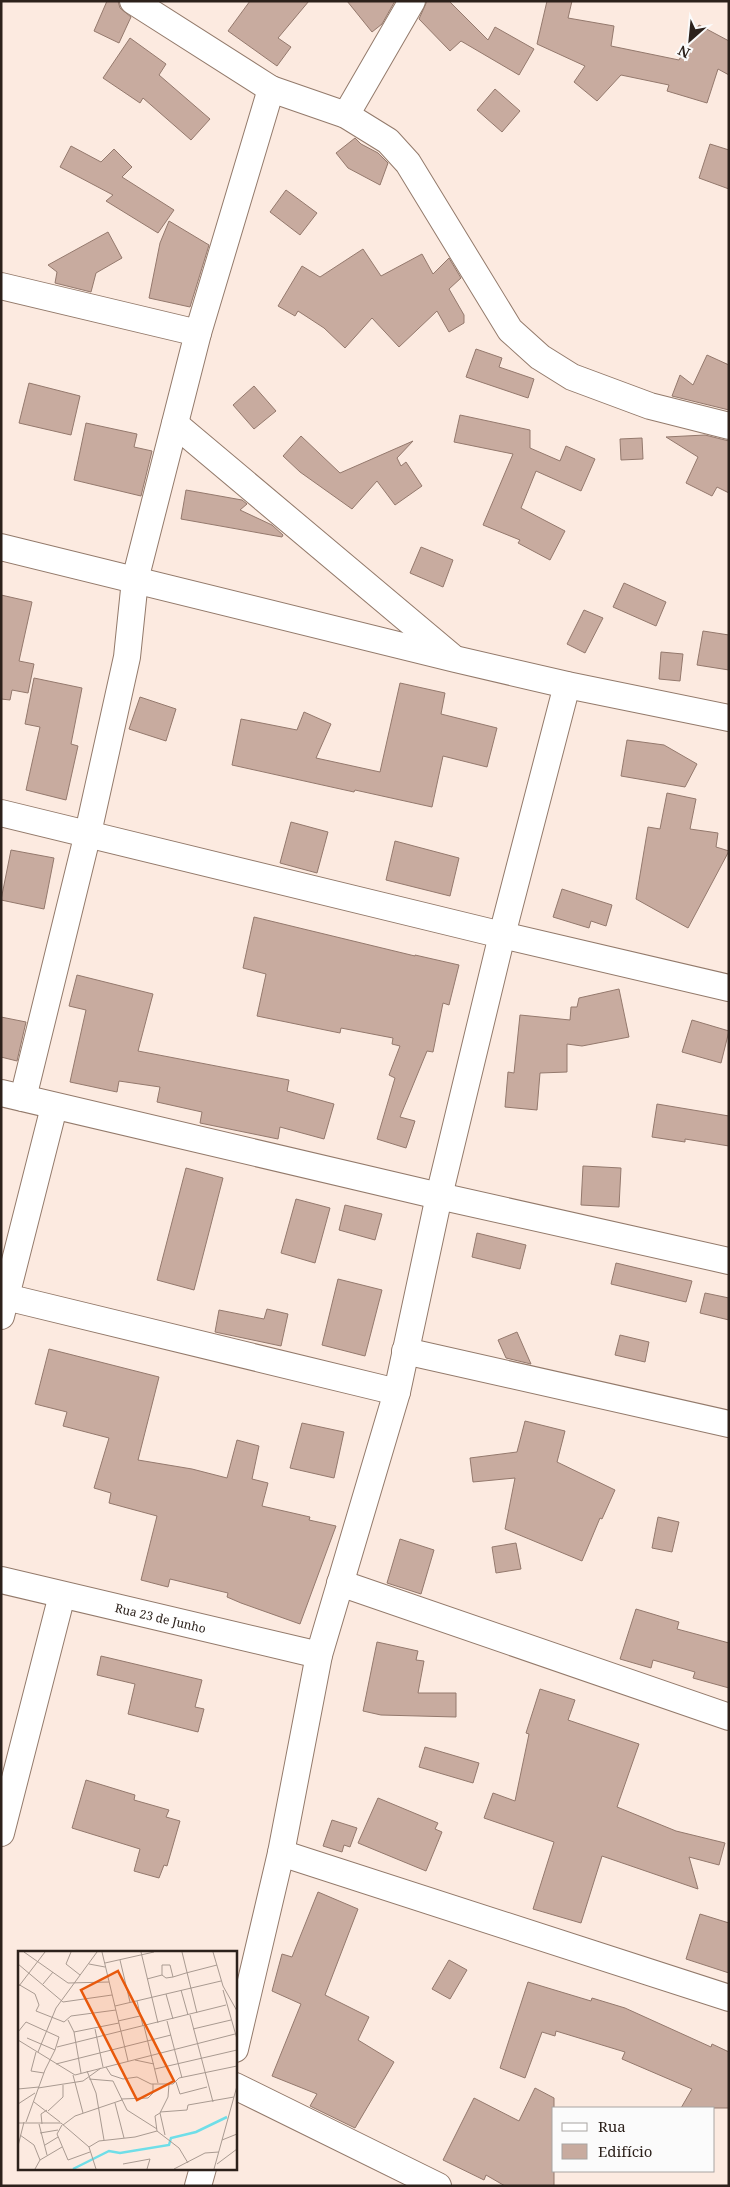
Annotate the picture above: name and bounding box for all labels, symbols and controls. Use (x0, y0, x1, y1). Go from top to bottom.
north arrow (665, 15, 715, 65)
text: N (675, 41, 693, 63)
street label: Rua 23 de Junho (113, 1599, 208, 1637)
inset map (18, 1951, 236, 2170)
legend (552, 2107, 715, 2172)
text: Rua (598, 2116, 626, 2136)
text: Edifício (598, 2141, 653, 2161)

